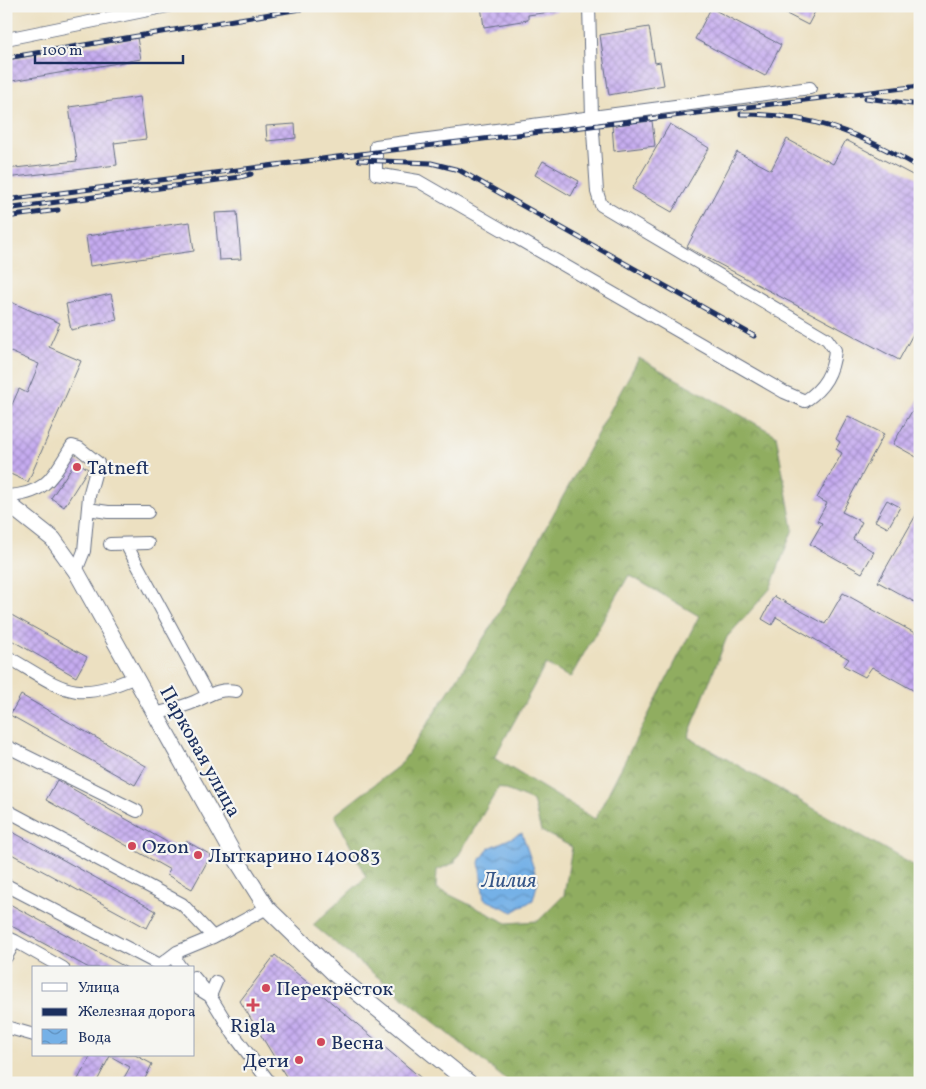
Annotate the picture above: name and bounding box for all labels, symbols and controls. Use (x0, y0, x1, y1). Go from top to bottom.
scale bar (35, 32, 182, 64)
text: 100 m (42, 41, 82, 62)
place label: Tatneft (87, 455, 150, 483)
marker: Tatneft (71, 461, 83, 473)
street label: Парковая улица (152, 681, 247, 823)
place label: Ozon (142, 834, 189, 862)
marker: Ozon (126, 840, 138, 852)
place label: Лыткарино 140083 (208, 843, 380, 871)
marker: Лыткарино 140083 (192, 849, 204, 861)
water label: Лилия (481, 867, 536, 896)
legend (32, 966, 195, 1056)
place label: Перекрёсток (276, 976, 394, 1004)
text: Улица (78, 978, 120, 999)
marker: Перекрёсток (260, 982, 272, 994)
marker: Rigla (247, 999, 259, 1011)
text: Железная дорога (78, 1002, 195, 1023)
place label: Rigla (230, 1013, 276, 1041)
text: Вода (78, 1028, 111, 1049)
place label: Весна (331, 1030, 384, 1058)
marker: Весна (315, 1036, 327, 1048)
place label: Дети (243, 1048, 289, 1076)
marker: Дети (293, 1054, 305, 1066)

